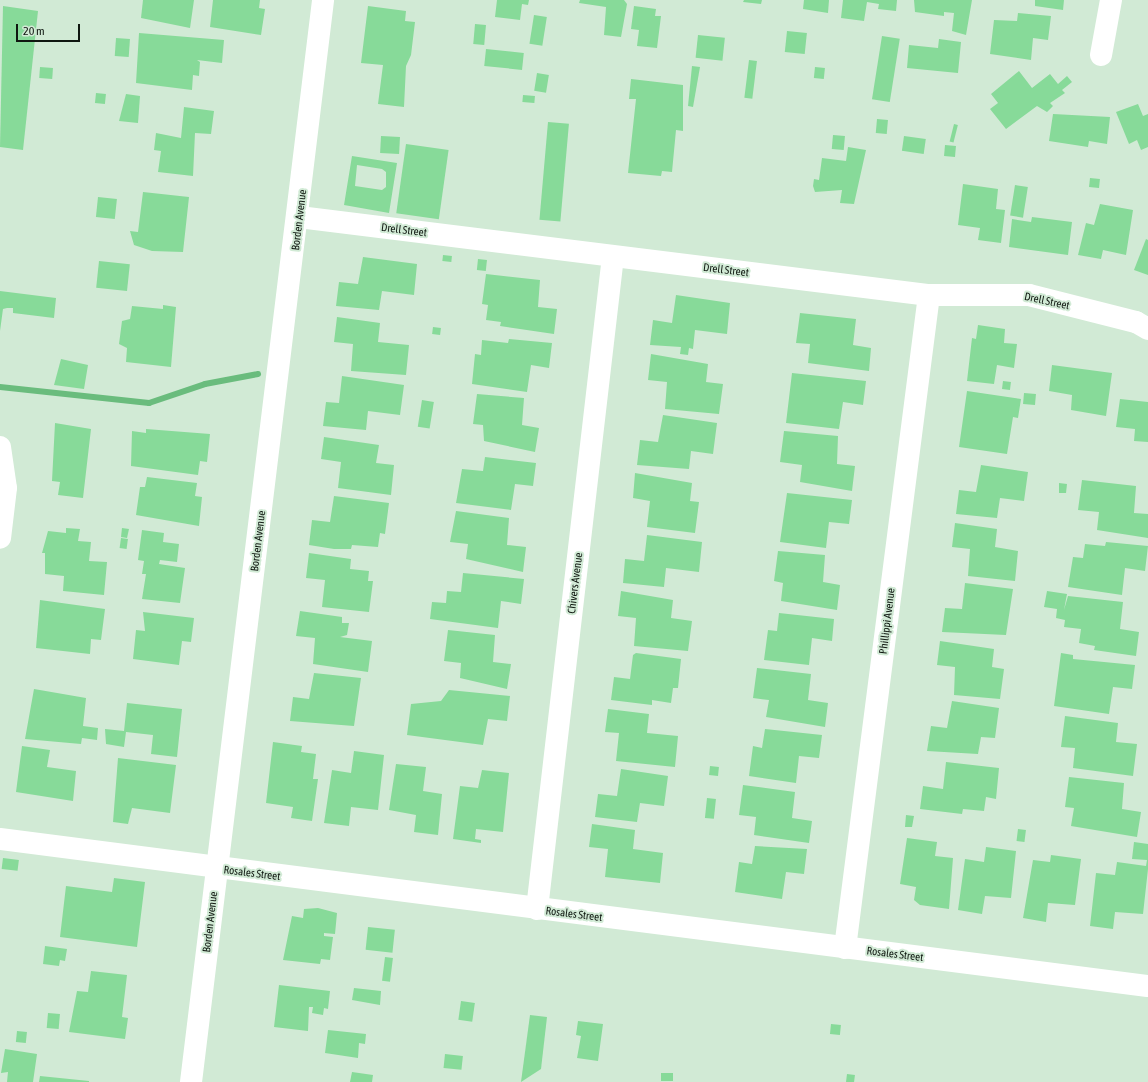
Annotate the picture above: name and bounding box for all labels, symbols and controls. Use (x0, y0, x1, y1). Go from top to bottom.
scale bar (18, 16, 82, 42)
text: 20 m (23, 24, 45, 38)
street label: Borden Avenue (289, 189, 309, 251)
street label: Drell Street (380, 221, 428, 239)
street label: Drell Street (702, 261, 750, 279)
street label: Drell Street (1023, 290, 1071, 312)
street label: Borden Avenue (248, 510, 268, 572)
street label: Chivers Avenue (565, 552, 585, 614)
street label: Phillippi Avenue (876, 587, 898, 655)
street label: Rosales Street (223, 863, 281, 883)
street label: Borden Avenue (200, 891, 220, 953)
street label: Rosales Street (545, 904, 603, 924)
street label: Rosales Street (866, 944, 924, 964)

